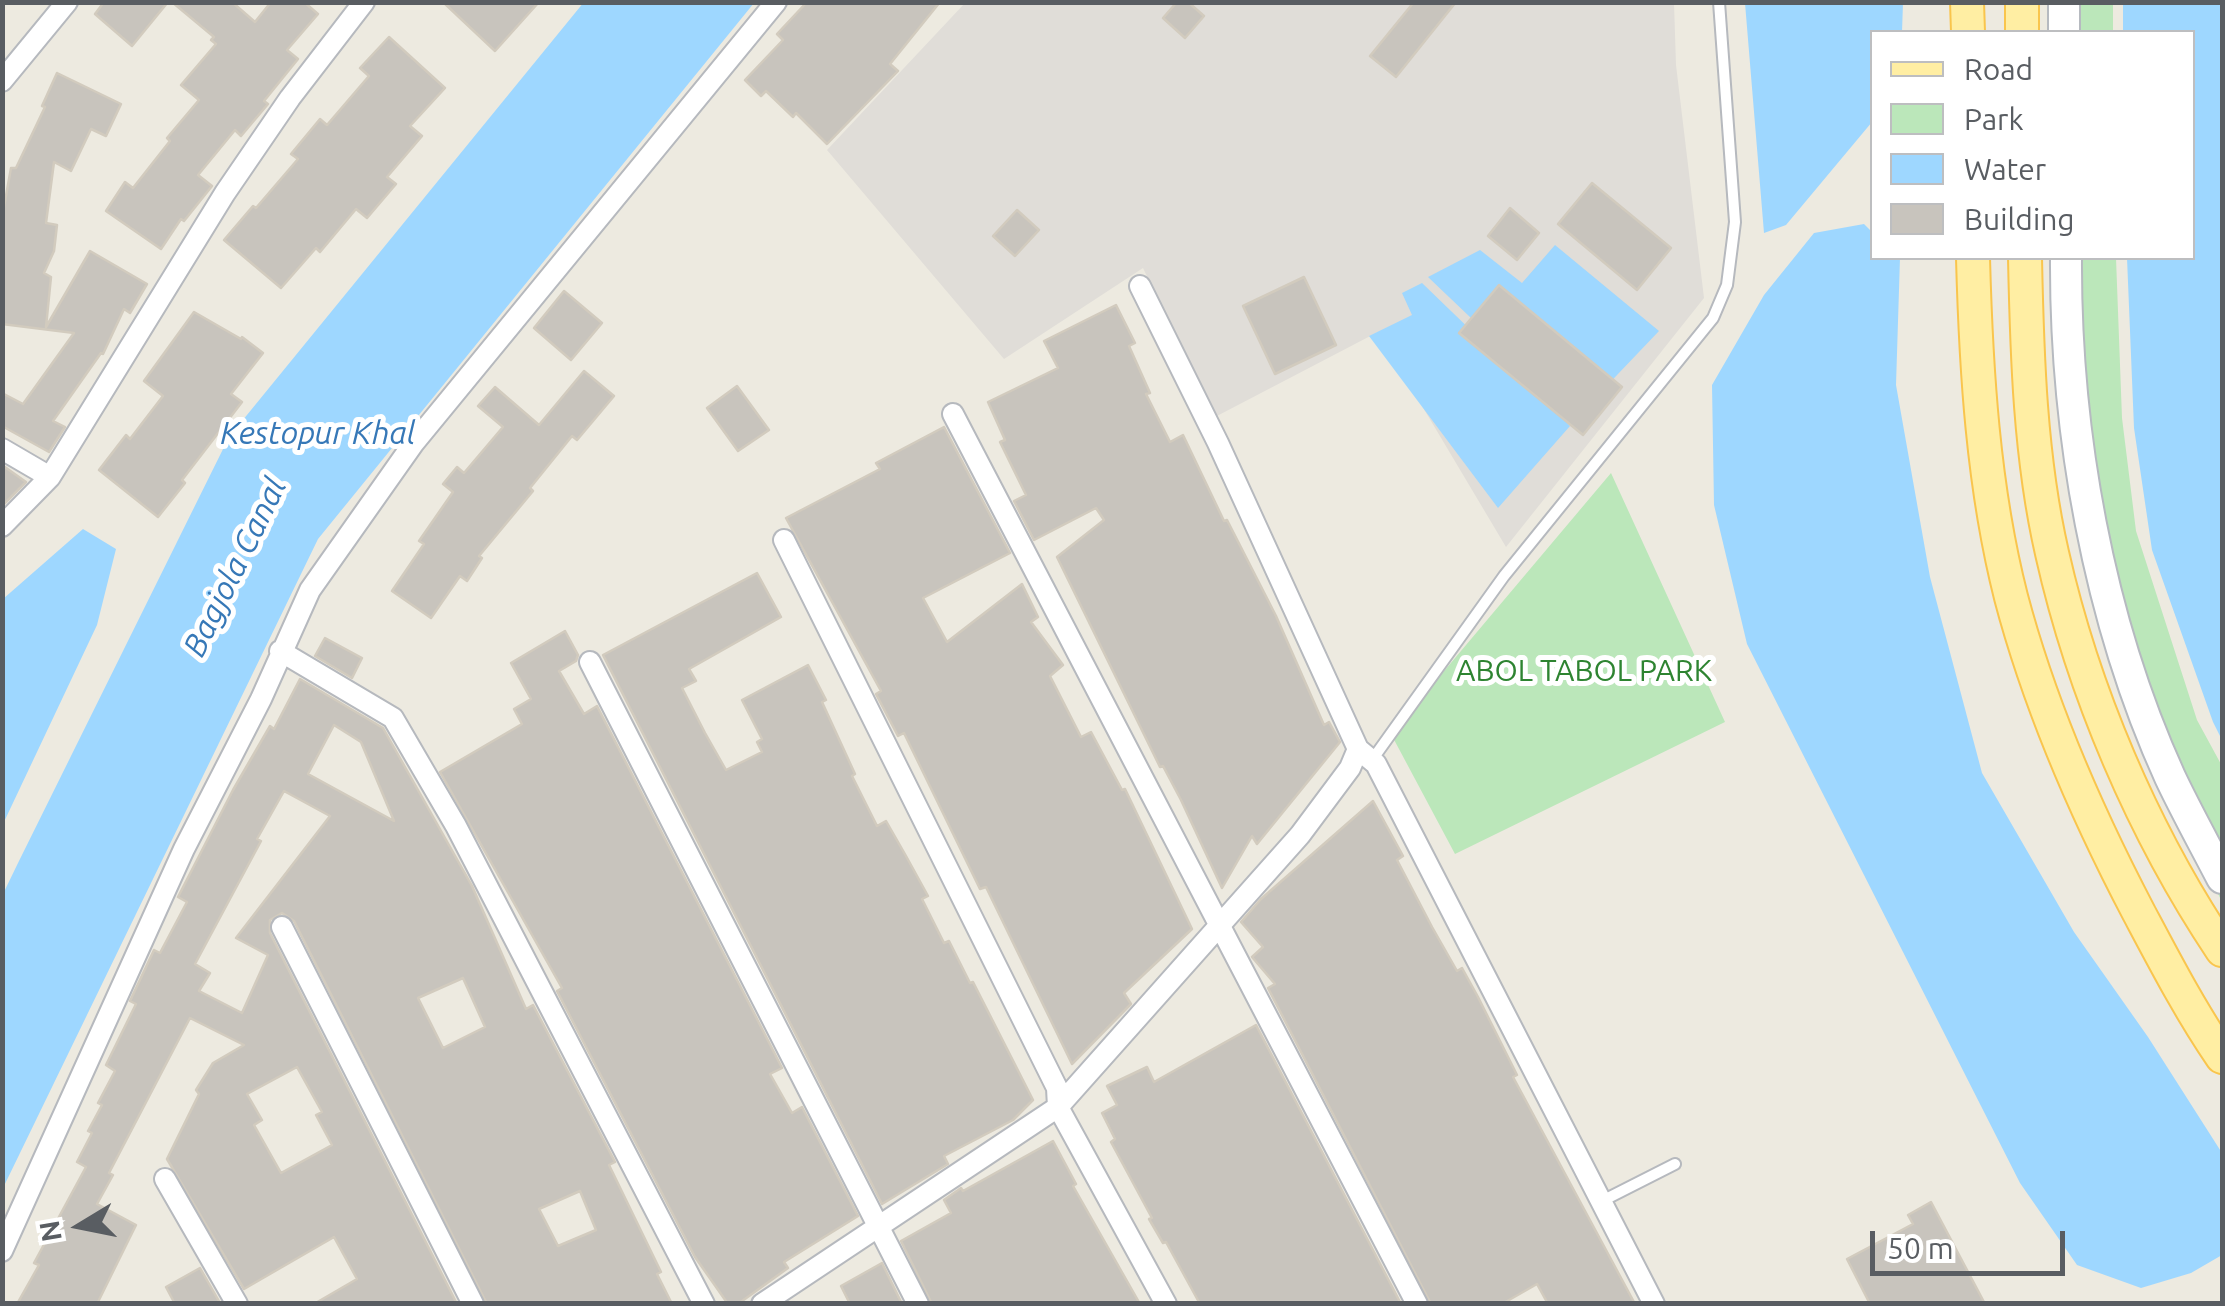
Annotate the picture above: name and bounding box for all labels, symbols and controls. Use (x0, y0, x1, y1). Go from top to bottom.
legend (1870, 30, 2195, 260)
text: Road (1964, 52, 2033, 86)
text: Park (1964, 102, 2024, 136)
text: Water (1964, 152, 2046, 186)
text: Building (1964, 202, 2075, 236)
water label: Kestopur Khal (220, 414, 416, 452)
water label: Bagjola Canal (175, 471, 295, 663)
park label: ABOL TABOL PARK (1456, 653, 1712, 689)
north arrow (30, 1176, 130, 1276)
scale bar (1875, 1211, 2070, 1273)
text: N (33, 1218, 67, 1244)
text: 50 m (1887, 1231, 1954, 1265)

